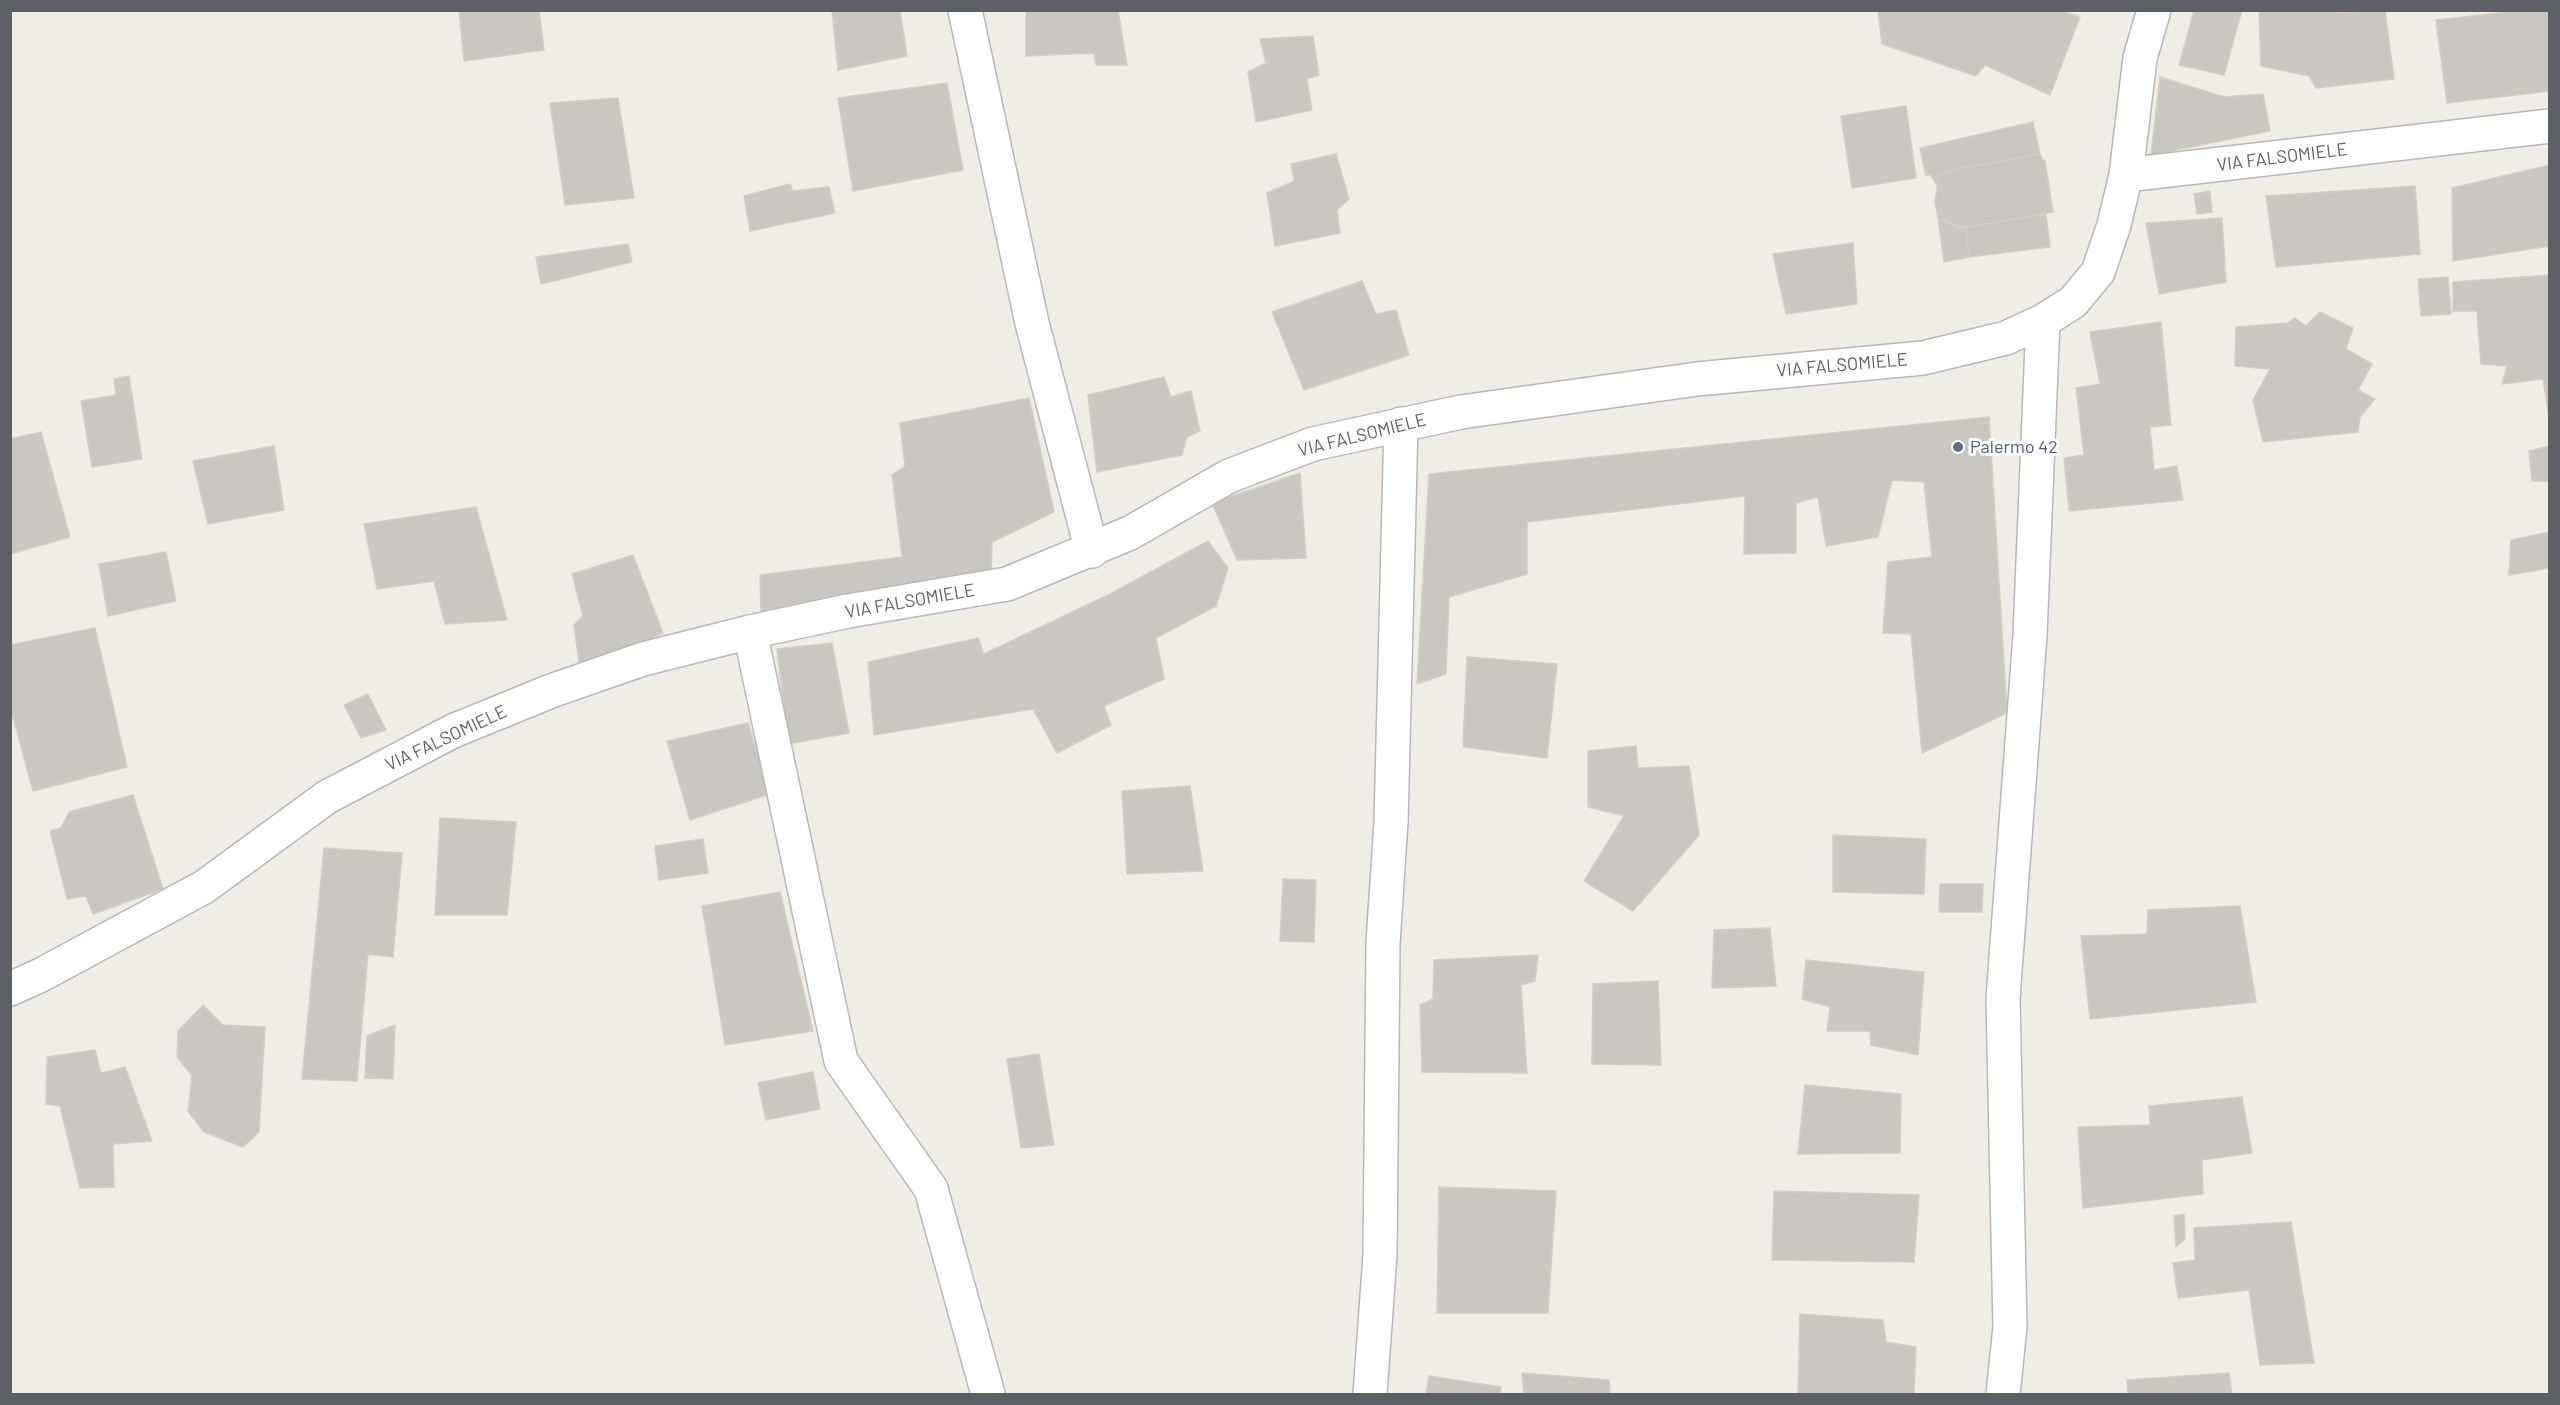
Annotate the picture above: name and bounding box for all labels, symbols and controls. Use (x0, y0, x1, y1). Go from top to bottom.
street label: VIA FALSOMIELE (2215, 138, 2349, 176)
street label: VIA FALSOMIELE (1776, 349, 1908, 381)
street label: VIA FALSOMIELE (1296, 409, 1428, 461)
place label: Palermo 42 (1970, 436, 2058, 458)
marker: Palermo 42 (1951, 440, 1965, 454)
street label: VIA FALSOMIELE (843, 579, 977, 623)
street label: VIA FALSOMIELE (382, 700, 510, 776)

